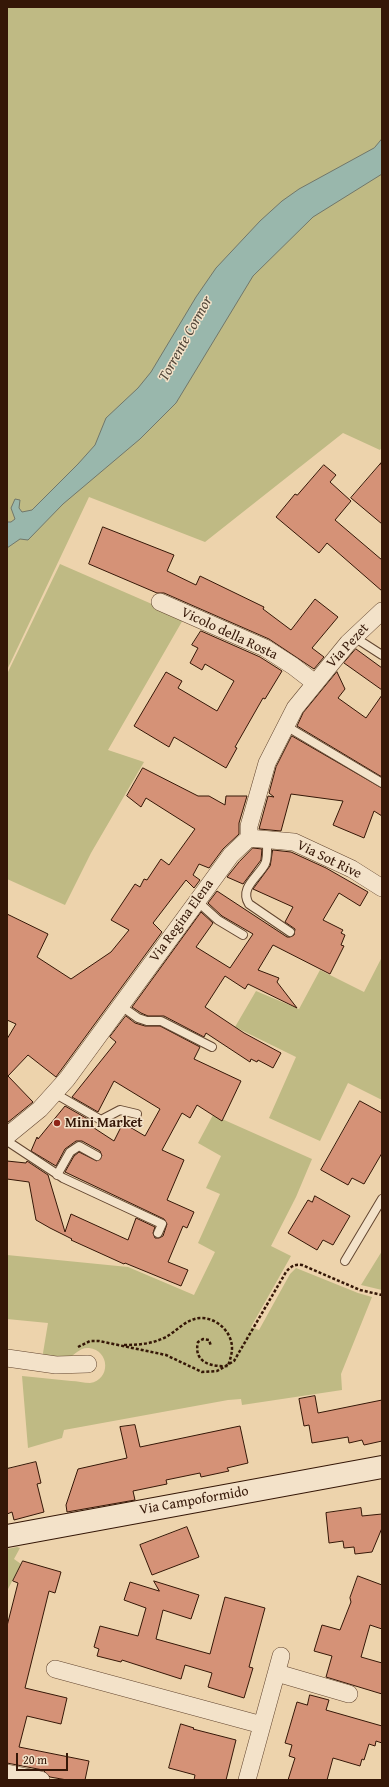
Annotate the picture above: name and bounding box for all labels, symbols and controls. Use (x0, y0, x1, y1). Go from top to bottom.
water label: Torrente Cormor (155, 293, 217, 385)
street label: Vicolo della Rosta (178, 604, 280, 664)
street label: Via Pezet (323, 620, 373, 672)
street label: Via Sot Rive (294, 837, 364, 883)
street label: Via Regina Elena (146, 876, 218, 966)
place label: Mini Market (65, 1115, 143, 1131)
marker: Mini Market (52, 1118, 62, 1128)
street label: Via Campoformido (138, 1483, 250, 1519)
scale bar (18, 1745, 70, 1771)
text: 20 m (23, 1751, 47, 1768)

